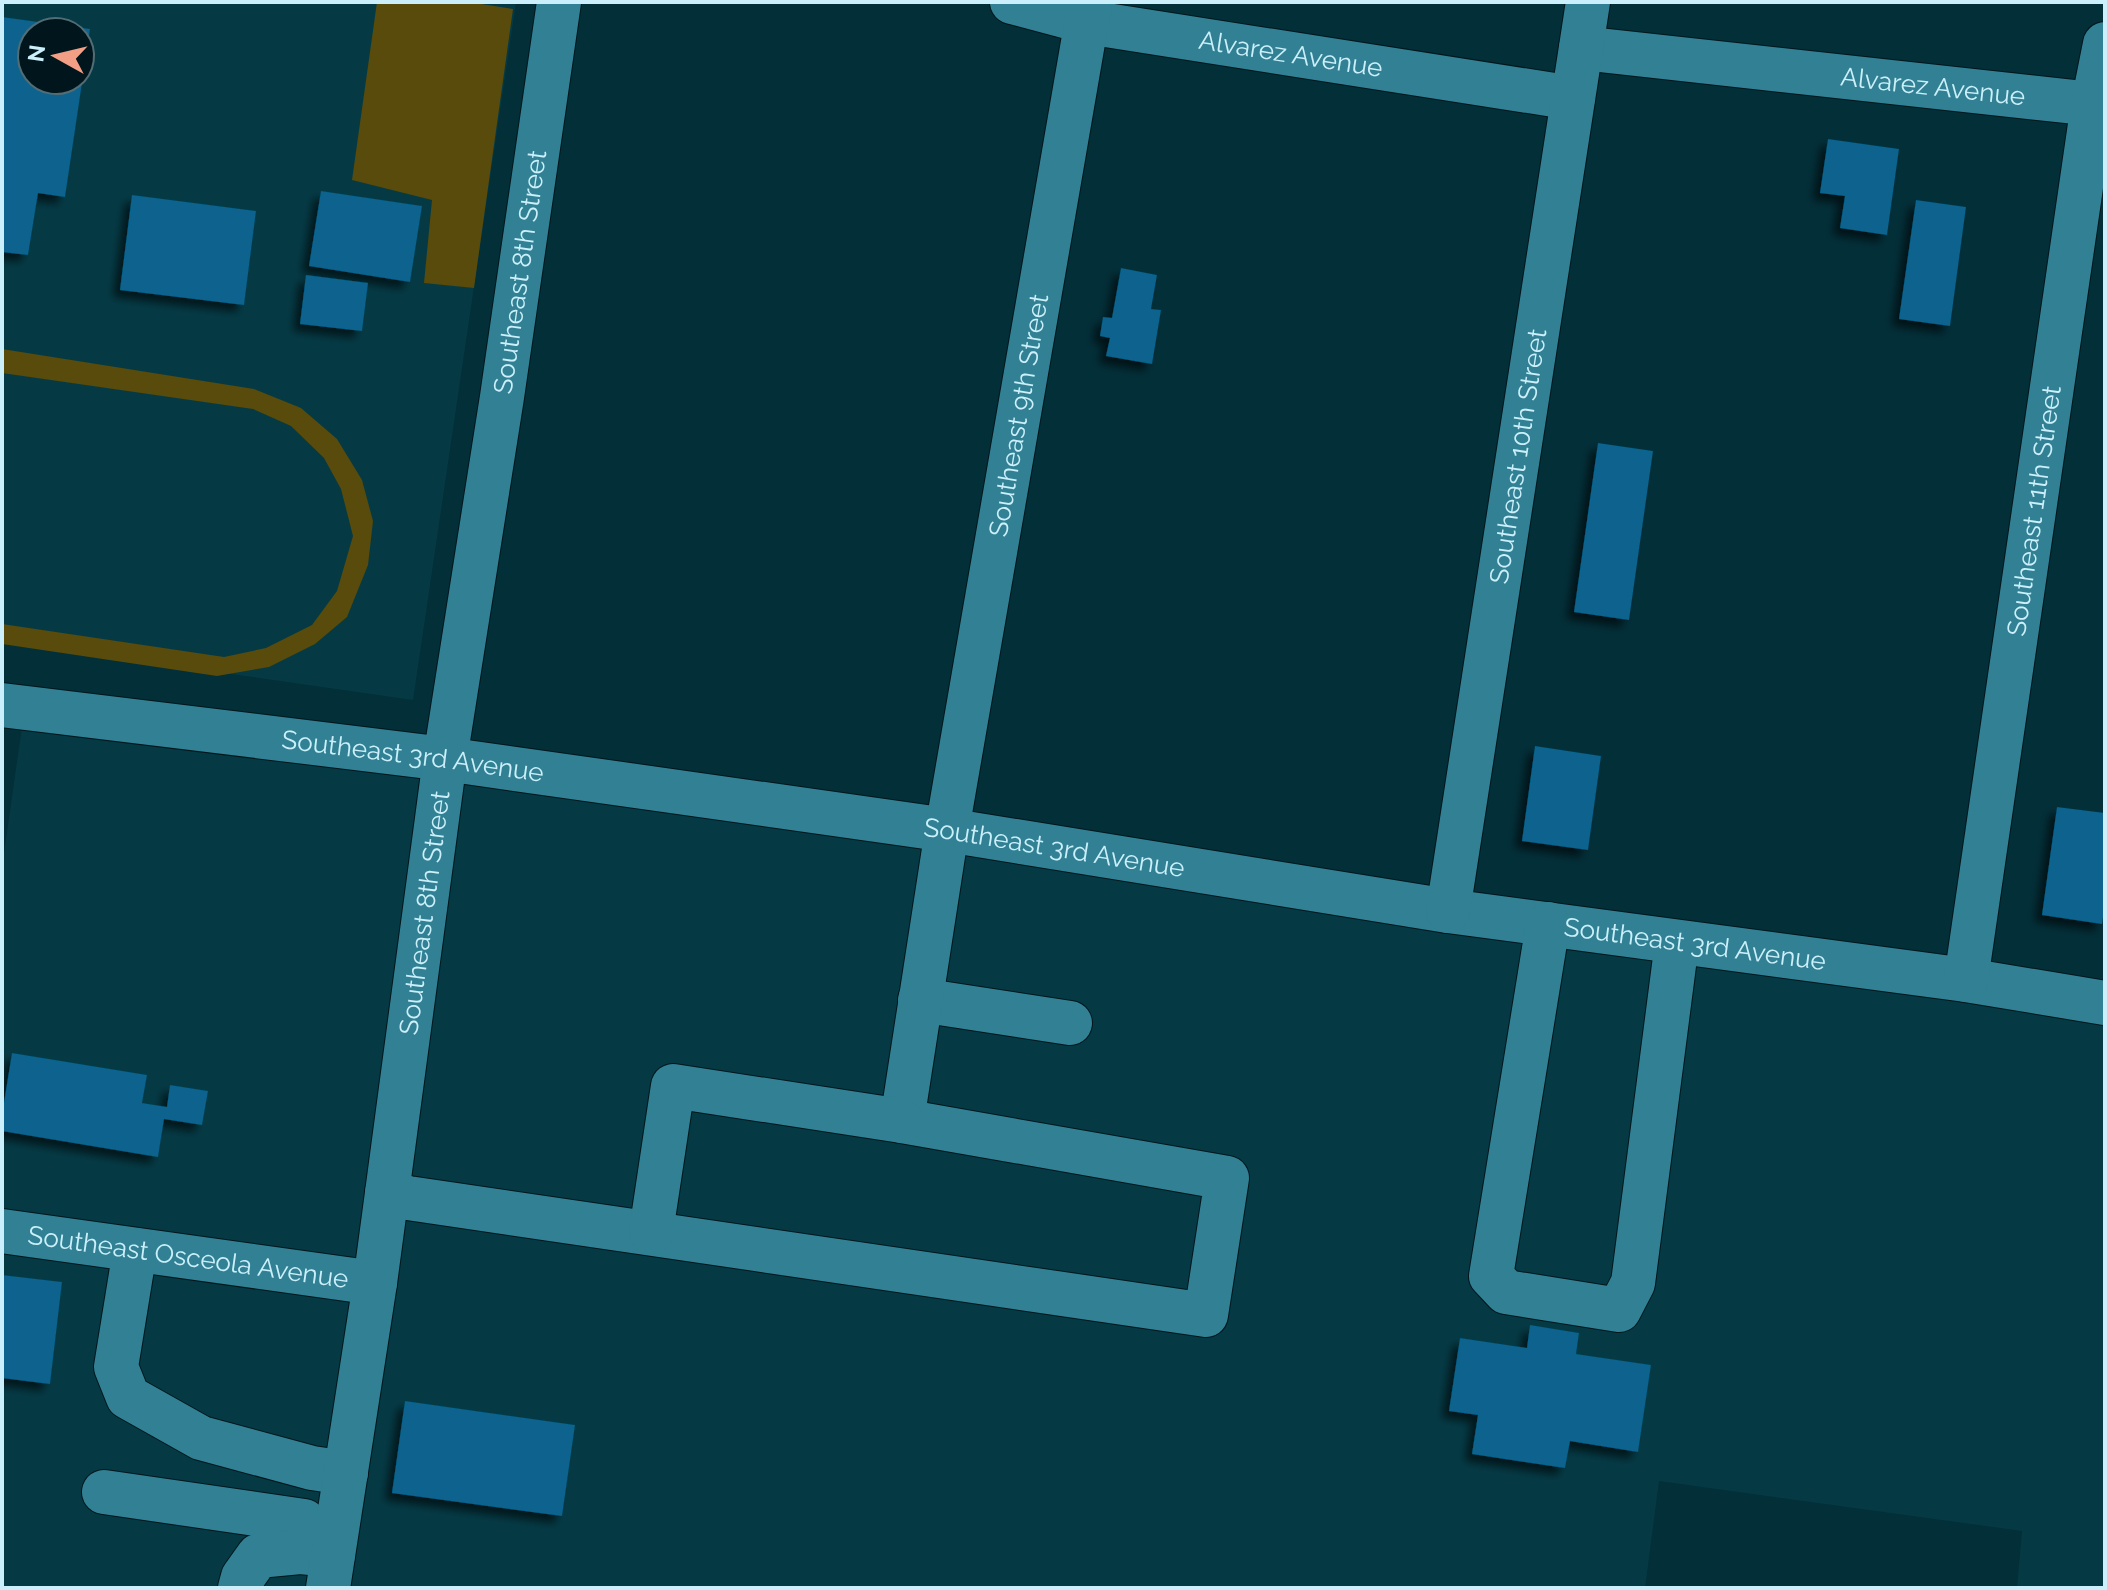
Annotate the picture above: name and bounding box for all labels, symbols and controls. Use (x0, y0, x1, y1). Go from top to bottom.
north arrow (16, 16, 96, 96)
street label: Alvarez Avenue (1197, 25, 1385, 83)
text: N (22, 43, 50, 63)
street label: Alvarez Avenue (1839, 61, 2027, 111)
street label: Southeast 8th Street (488, 148, 552, 396)
street label: Southeast 9th Street (983, 291, 1054, 539)
street label: Southeast 10th Street (1484, 326, 1553, 586)
street label: Southeast 11th Street (2001, 383, 2067, 638)
street label: Southeast 3rd Avenue (280, 724, 546, 788)
street label: Southeast 8th Street (393, 789, 456, 1037)
street label: Southeast 3rd Avenue (922, 812, 1187, 883)
street label: Southeast 3rd Avenue (1562, 912, 1828, 976)
street label: Southeast Osceola Avenue (26, 1220, 350, 1294)

